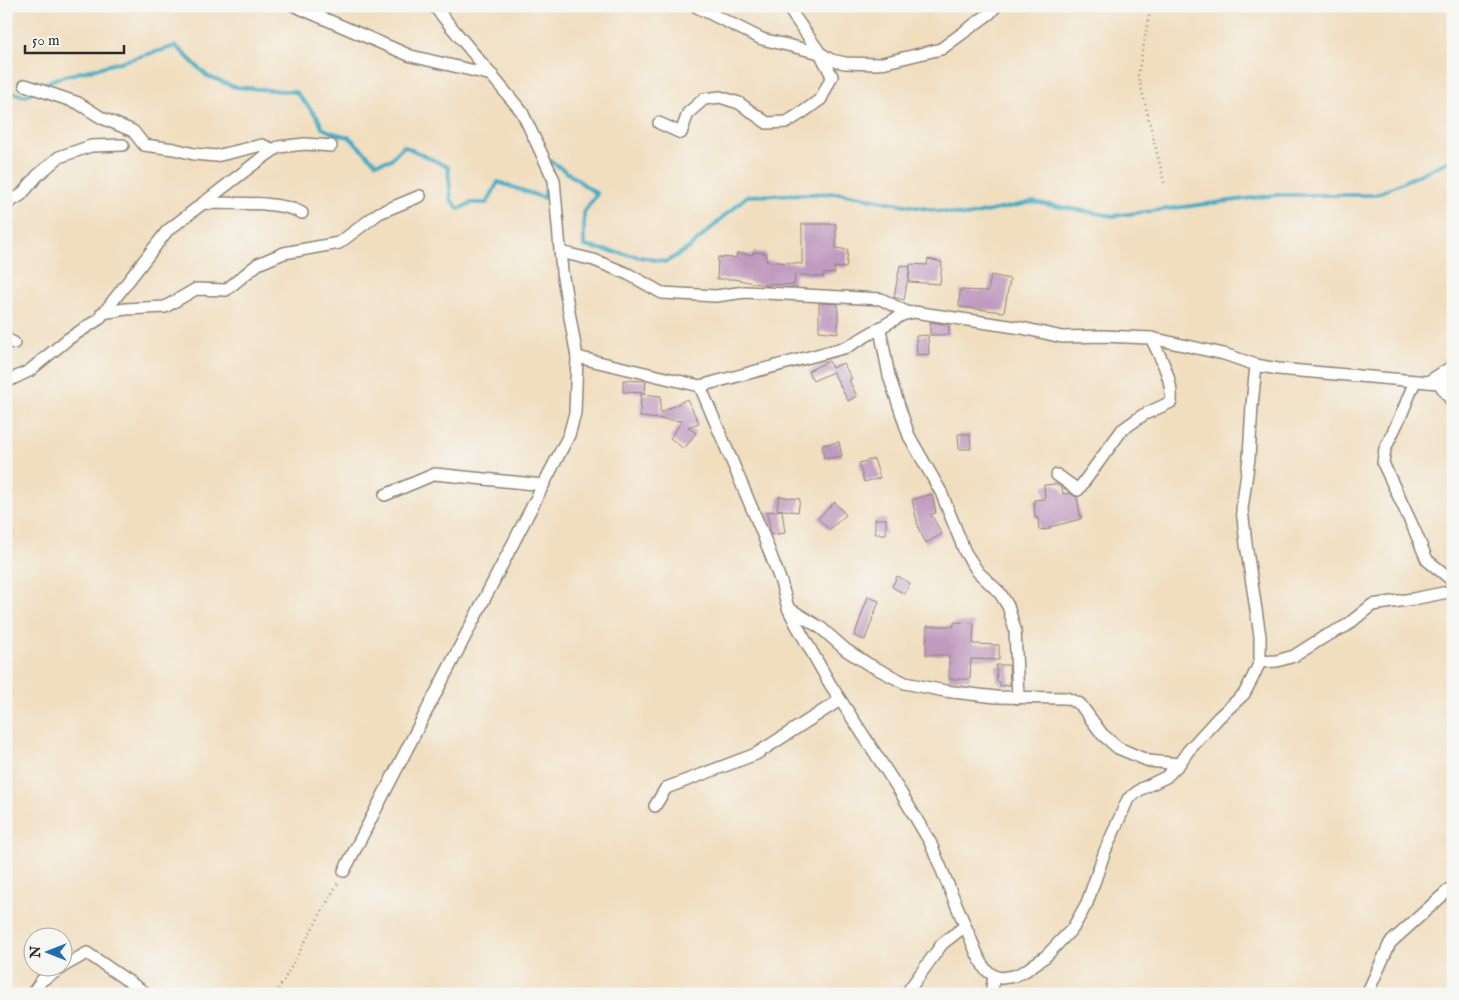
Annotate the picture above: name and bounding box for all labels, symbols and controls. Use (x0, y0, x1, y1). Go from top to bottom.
scale bar (25, 22, 124, 54)
text: 50 m (32, 31, 60, 50)
north arrow (22, 928, 72, 978)
text: N (27, 946, 45, 959)

